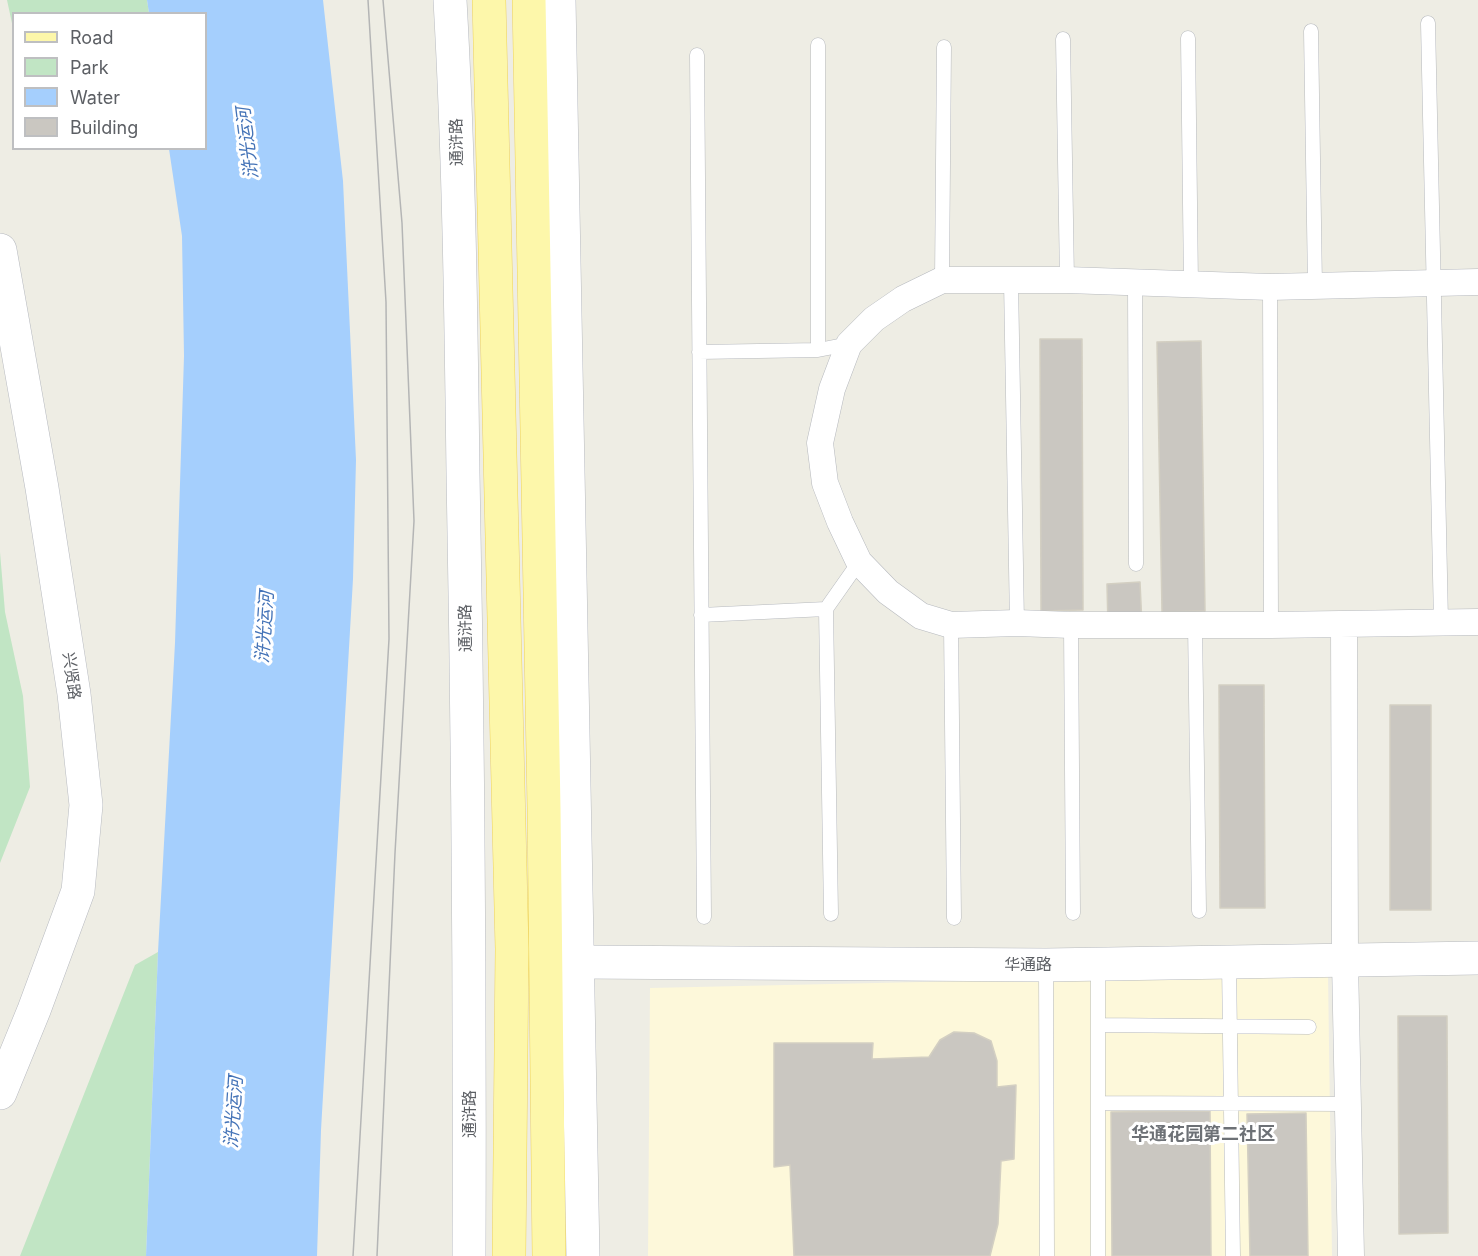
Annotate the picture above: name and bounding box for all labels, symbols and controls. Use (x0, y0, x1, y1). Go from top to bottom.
legend (12, 12, 207, 150)
text: Road (70, 27, 113, 48)
text: Park (70, 57, 109, 78)
text: Water (70, 87, 120, 108)
water label: 浒光运河 (233, 106, 263, 180)
text: Building (70, 117, 138, 138)
street label: 通浒路 (447, 118, 467, 166)
water label: 浒光运河 (252, 590, 278, 664)
street label: 通浒路 (456, 604, 476, 652)
street label: 兴贤路 (58, 651, 84, 701)
street label: 华通路 (1004, 955, 1052, 975)
water label: 浒光运河 (221, 1075, 247, 1149)
street label: 通浒路 (460, 1090, 480, 1138)
district label: 华通花园第二社区 (1131, 1124, 1275, 1146)

